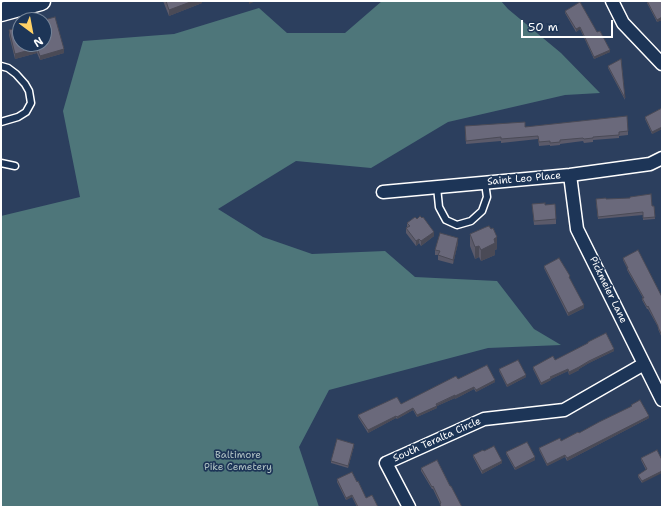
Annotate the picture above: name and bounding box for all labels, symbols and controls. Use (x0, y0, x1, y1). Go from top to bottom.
north arrow (12, 12, 52, 52)
scale bar (523, 12, 615, 38)
text: 50 m (528, 19, 558, 35)
text: N (30, 33, 46, 50)
street label: Saint Leo Place (487, 170, 561, 188)
street label: Pickmeier Lane (587, 255, 629, 325)
street label: South Teralta Circle (391, 415, 483, 465)
park label: Baltimore Pike Cemetery (204, 449, 272, 472)

